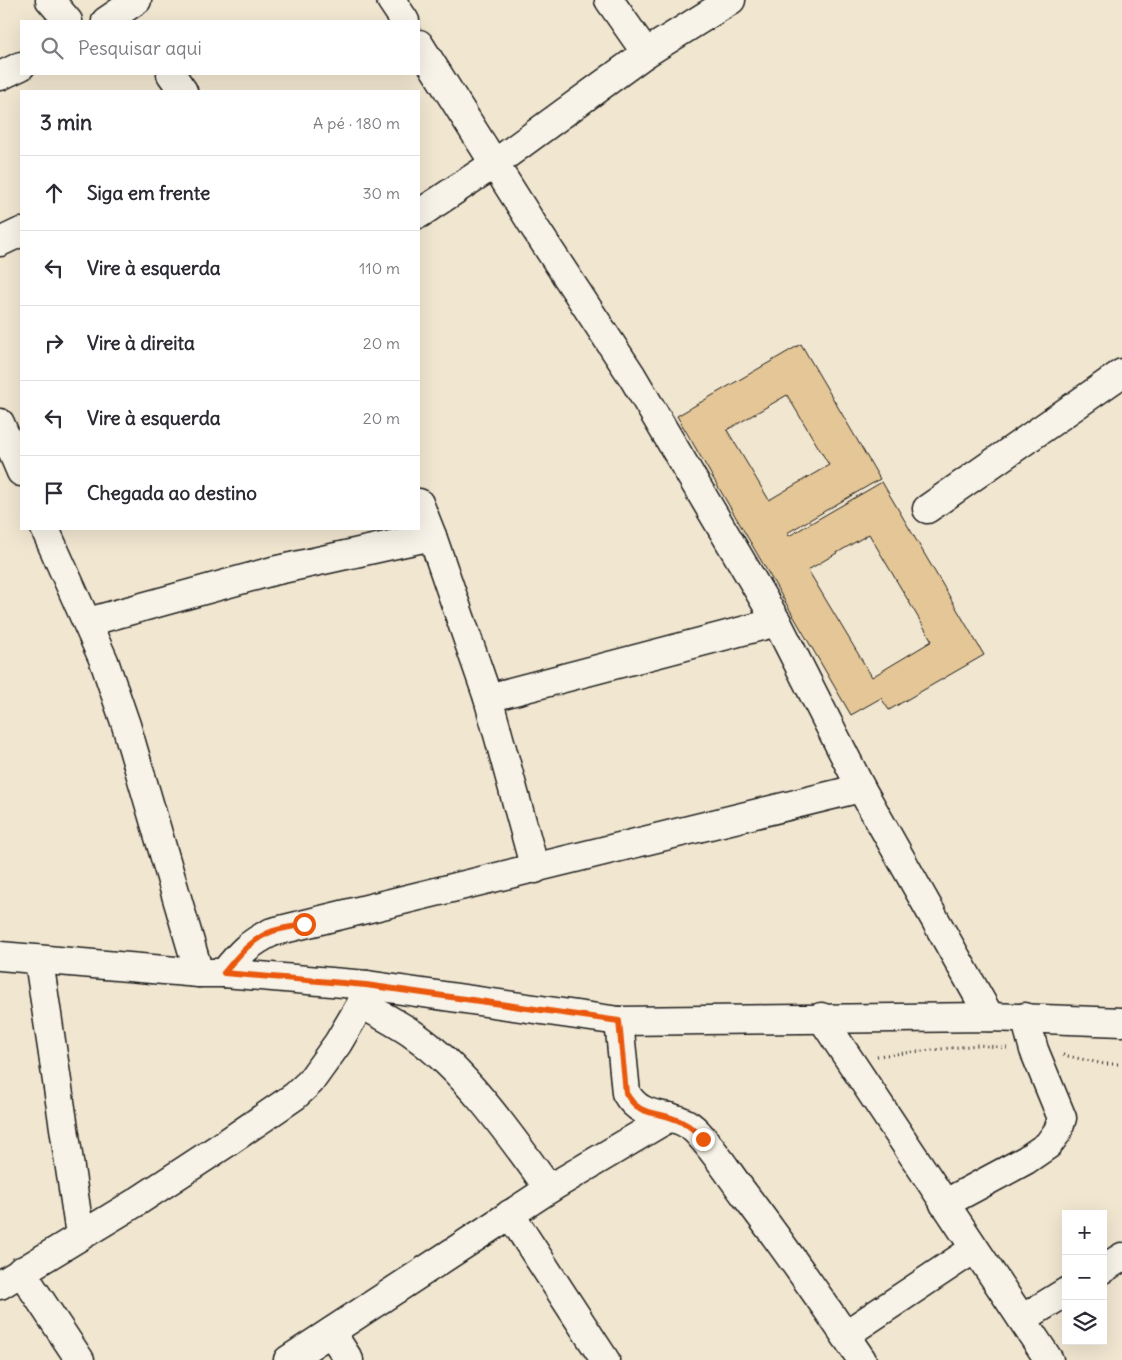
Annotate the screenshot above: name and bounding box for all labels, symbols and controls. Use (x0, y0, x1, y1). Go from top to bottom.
search box (20, 20, 420, 75)
icon: search (38, 34, 66, 62)
text: Pesquisar aqui (78, 36, 202, 60)
text: 3 min (40, 109, 92, 136)
text: A pé · 180 m (313, 113, 400, 133)
icon: ahead (40, 179, 68, 207)
text: Siga em frente (87, 181, 210, 205)
text: 30 m (363, 183, 400, 203)
icon: left (40, 254, 68, 282)
text: Vire à esquerda (87, 256, 221, 280)
text: 110 m (359, 258, 400, 278)
icon: right (40, 329, 68, 357)
text: Vire à direita (87, 331, 195, 355)
text: 20 m (363, 333, 400, 353)
icon: left (40, 404, 68, 432)
text: Vire à esquerda (87, 406, 221, 430)
text: 20 m (363, 408, 400, 428)
icon: arrive (40, 479, 68, 507)
text: Chegada ao destino (87, 481, 257, 505)
route start (293, 913, 316, 936)
route end (692, 1128, 715, 1151)
map controls (1062, 1210, 1107, 1345)
button: + (1062, 1210, 1107, 1255)
button: − (1062, 1255, 1107, 1300)
button: layers (1062, 1300, 1107, 1345)

